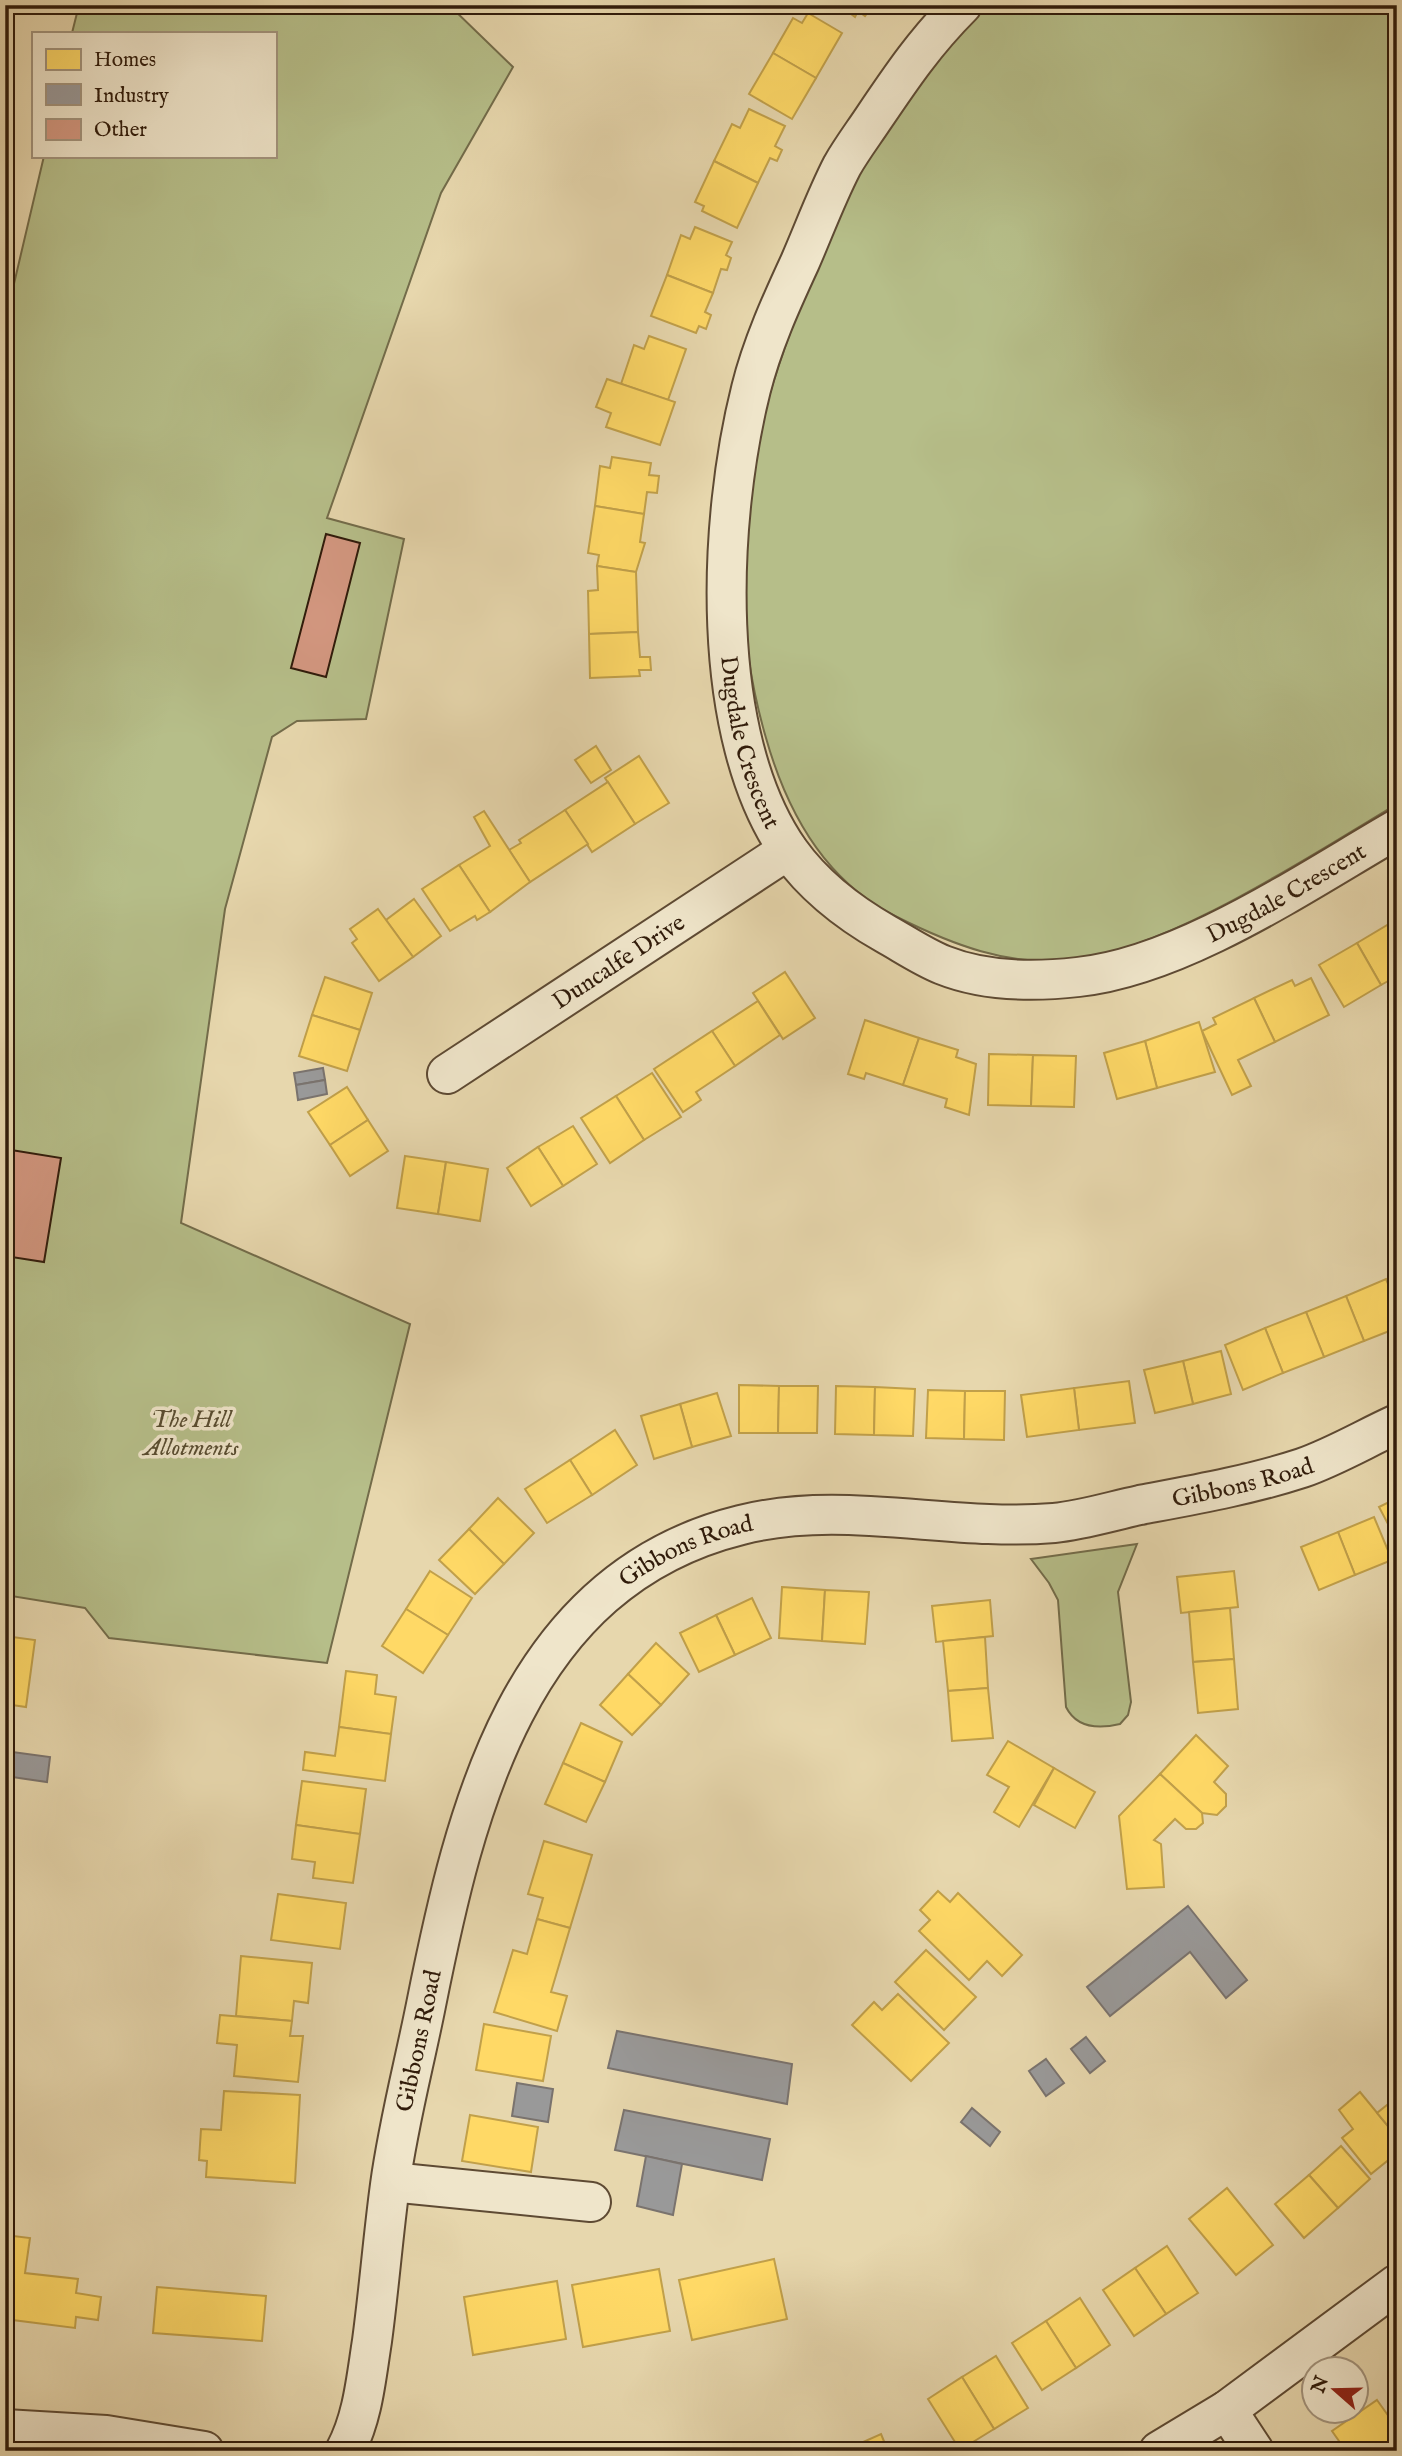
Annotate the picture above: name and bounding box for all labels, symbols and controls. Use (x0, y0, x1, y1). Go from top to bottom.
legend (32, 32, 276, 158)
text: Homes (94, 47, 156, 74)
text: Industry (94, 83, 170, 110)
text: Other (94, 117, 147, 144)
street label: Dugdale Crescent (712, 654, 787, 835)
street label: Dugdale Crescent (1202, 837, 1372, 951)
street label: Duncalfe Drive (547, 908, 691, 1018)
park label: The Hill Allotments (141, 1405, 240, 1464)
street label: Gibbons Road (1169, 1451, 1318, 1516)
street label: Gibbons Road (613, 1509, 756, 1595)
street label: Gibbons Road (389, 1967, 450, 2115)
north arrow (1300, 2354, 1370, 2424)
text: N (1306, 2373, 1335, 2398)

